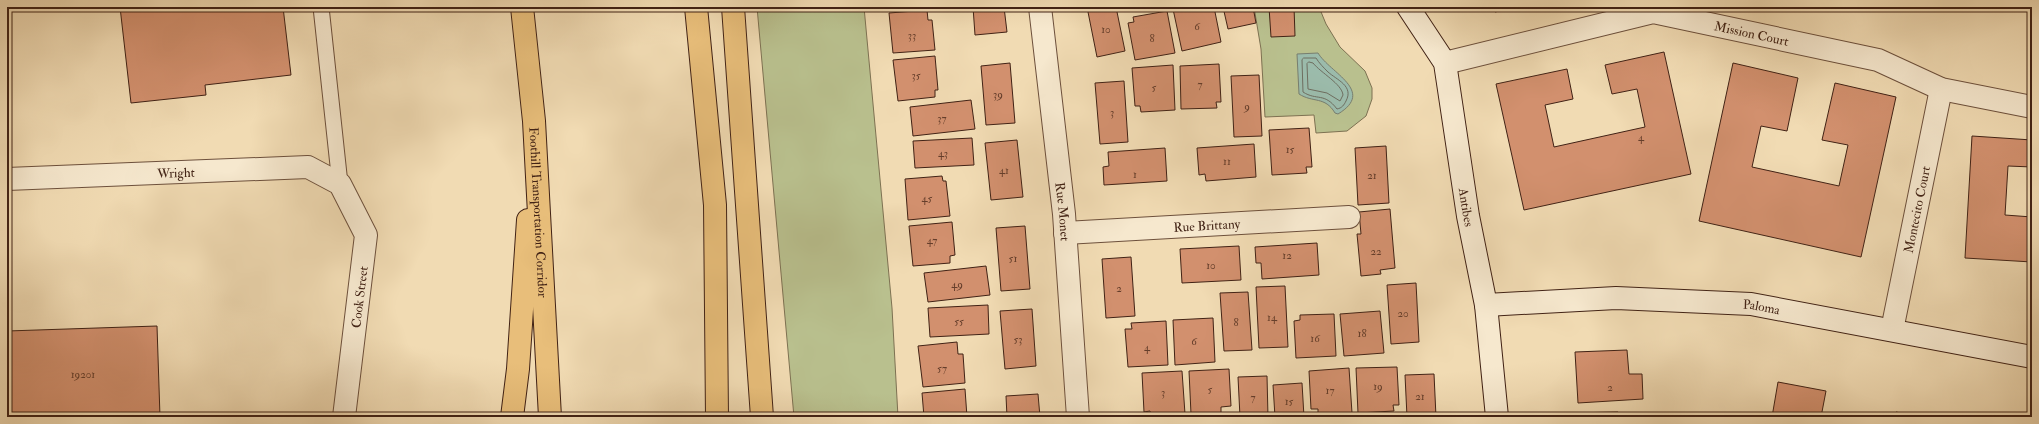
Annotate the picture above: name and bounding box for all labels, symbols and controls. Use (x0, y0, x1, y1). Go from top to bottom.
street label: Mission Court (1713, 18, 1790, 50)
house number: 6 (1194, 20, 1201, 33)
house number: 10 (1101, 23, 1111, 36)
house number: 33 (908, 29, 916, 42)
house number: 8 (1149, 32, 1155, 45)
house number: 35 (911, 69, 921, 82)
house number: 7 (1197, 78, 1203, 91)
house number: 5 (1152, 81, 1157, 94)
house number: 39 (993, 88, 1003, 101)
house number: 9 (1243, 100, 1250, 113)
house number: 3 (1110, 106, 1114, 119)
house number: 37 (937, 112, 947, 125)
street label: Foothill Transportation Corridor (525, 126, 551, 298)
house number: 4 (1638, 131, 1645, 144)
house number: 15 (1286, 143, 1295, 156)
house number: 43 (938, 147, 948, 160)
house number: 11 (1223, 155, 1231, 168)
house number: 41 (999, 164, 1009, 177)
street label: Wright (156, 165, 195, 182)
street label: Montecito Court (1901, 165, 1934, 255)
house number: 1 (1133, 168, 1137, 181)
house number: 21 (1367, 169, 1377, 182)
street label: Rue Monet (1051, 181, 1073, 242)
street label: Antibes (1455, 186, 1477, 229)
house number: 45 (922, 192, 933, 205)
street label: Rue Brittany (1173, 216, 1241, 236)
house number: 47 (927, 234, 937, 247)
house number: 22 (1370, 245, 1382, 258)
house number: 12 (1282, 249, 1292, 262)
house number: 51 (1009, 252, 1017, 265)
house number: 10 (1206, 259, 1216, 272)
street label: Cook Street (348, 265, 372, 329)
house number: 49 (951, 278, 963, 291)
house number: 2 (1116, 282, 1122, 295)
street label: Paloma (1742, 297, 1782, 318)
house number: 20 (1397, 307, 1409, 320)
house number: 14 (1267, 311, 1278, 324)
house number: 55 (954, 315, 964, 328)
house number: 8 (1233, 316, 1239, 329)
house number: 18 (1357, 327, 1367, 340)
house number: 16 (1310, 332, 1321, 345)
house number: 53 (1013, 333, 1023, 346)
house number: 6 (1191, 335, 1198, 348)
house number: 4 (1144, 341, 1151, 354)
house number: 57 (937, 362, 947, 375)
house number: 19201 (71, 368, 95, 381)
house number: 19 (1373, 380, 1383, 393)
house number: 2 (1607, 381, 1613, 394)
house number: 5 (1208, 383, 1213, 396)
house number: 17 (1326, 384, 1334, 397)
house number: 3 (1161, 386, 1165, 399)
house number: 21 (1415, 390, 1425, 403)
house number: 7 (1250, 391, 1256, 404)
house number: 15 (1285, 395, 1294, 408)

